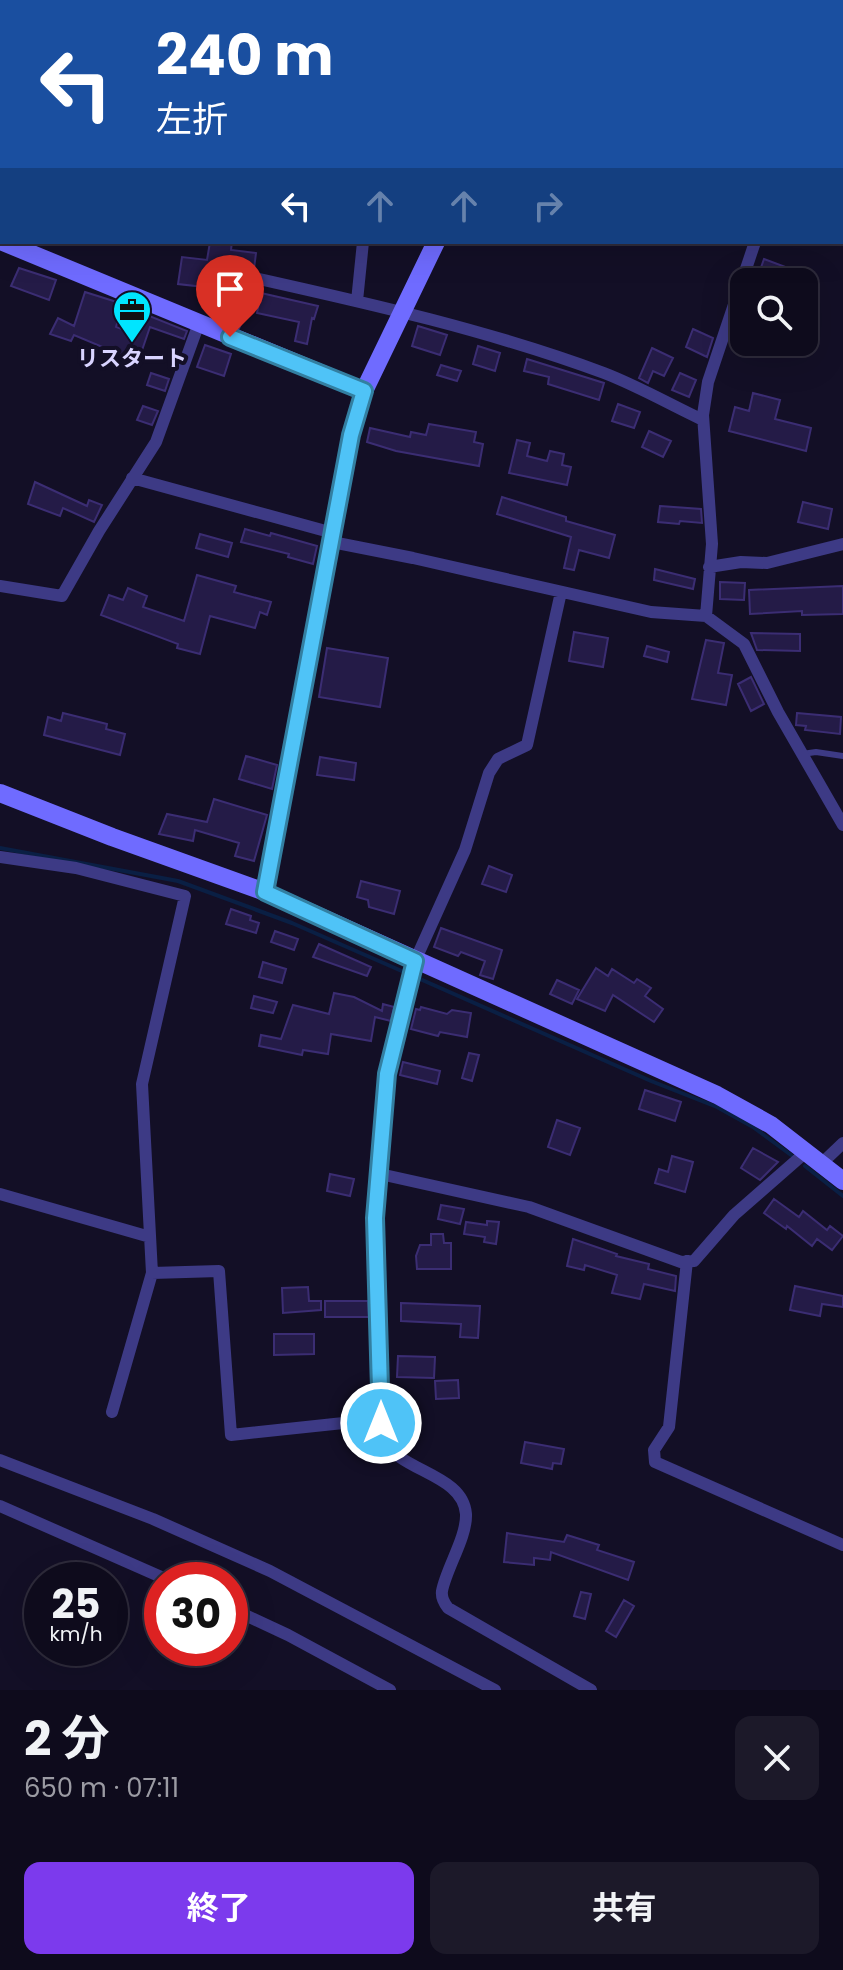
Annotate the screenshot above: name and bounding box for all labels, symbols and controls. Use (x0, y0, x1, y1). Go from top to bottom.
text: 240 m (156, 16, 334, 95)
icon: left (24, 32, 128, 136)
text: 左折 (156, 94, 228, 145)
icon: left (274, 184, 318, 228)
icon: ahead (358, 184, 402, 228)
icon: ahead (442, 184, 486, 228)
icon: right (526, 184, 570, 228)
pin (196, 255, 264, 337)
icon: arrive (208, 267, 252, 311)
map controls (730, 268, 818, 356)
button: search (730, 268, 818, 356)
office icon: リスタート (111, 289, 153, 344)
place label: リスタート (77, 343, 187, 374)
position arrow (339, 1381, 423, 1465)
speed limit sign: 30 (144, 1562, 248, 1666)
text: 25 (52, 1576, 100, 1632)
text: km/h (49, 1620, 103, 1648)
text: 2 分 (24, 1705, 110, 1772)
button: close (735, 1716, 819, 1800)
text: 650 m · 07:11 (24, 1770, 179, 1806)
button: 終了 (24, 1862, 414, 1954)
button: 共有 (430, 1862, 819, 1954)

